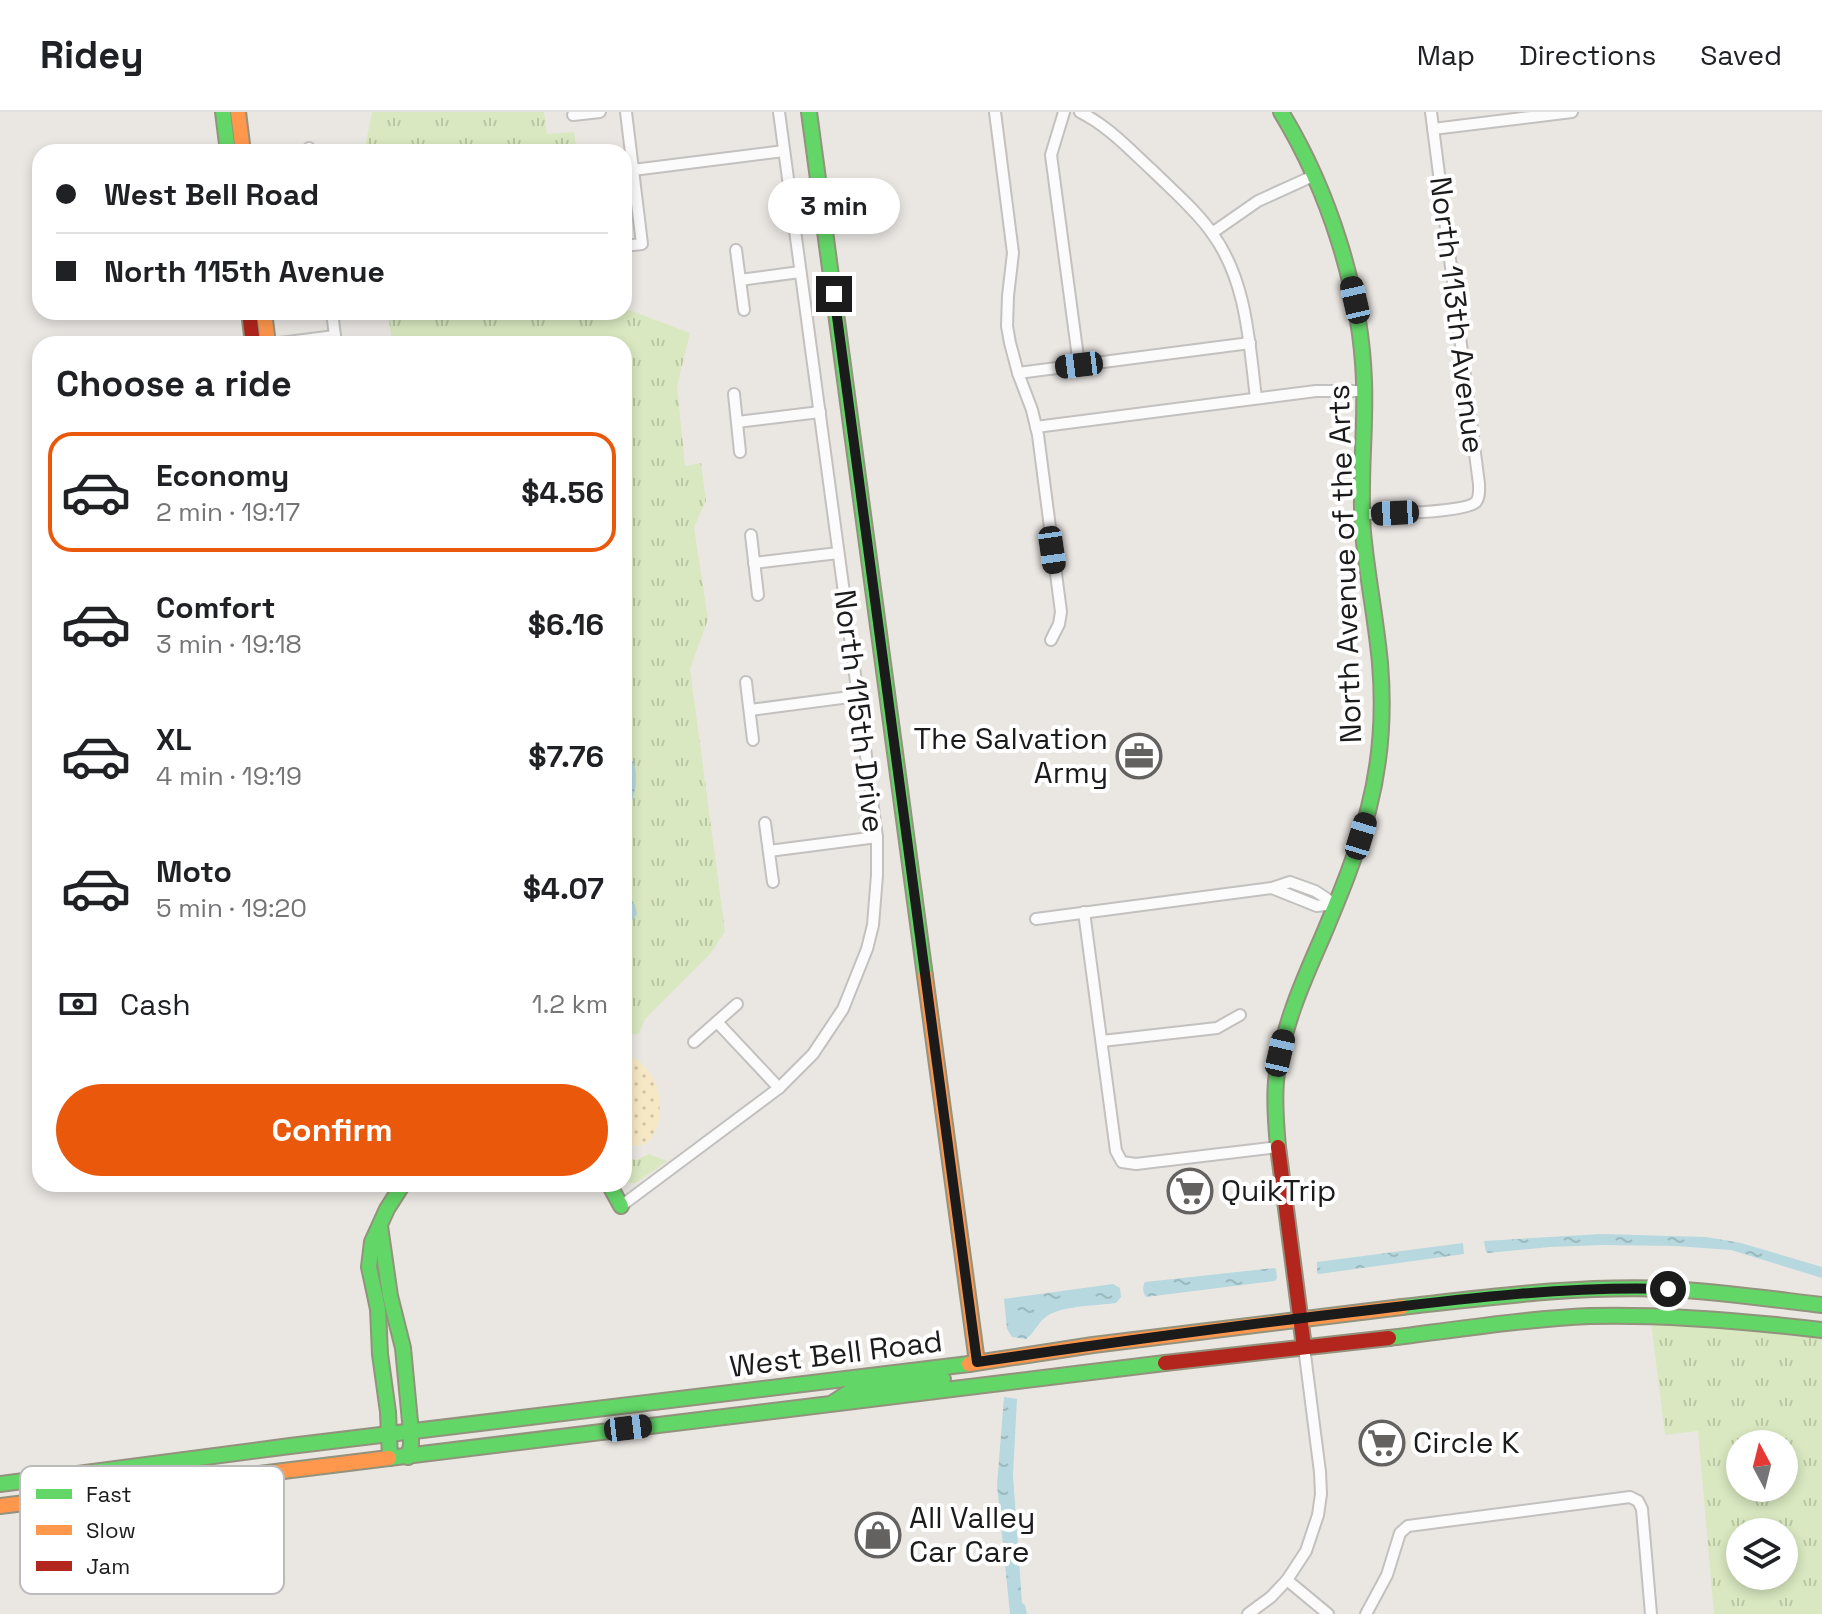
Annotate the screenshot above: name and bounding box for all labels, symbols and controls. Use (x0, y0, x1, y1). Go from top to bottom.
text: Ridey (40, 31, 144, 79)
text: Map (1417, 37, 1475, 73)
text: Directions (1519, 37, 1656, 73)
text: Saved (1700, 37, 1782, 73)
street label: North 113th Avenue (1421, 174, 1494, 455)
text: West Bell Road (104, 175, 319, 214)
callout: 3 min (768, 178, 900, 234)
text: 3 min (800, 189, 868, 223)
text: North 115th Avenue (104, 252, 385, 291)
car (1338, 274, 1372, 326)
route end (816, 276, 852, 312)
car (1054, 350, 1104, 380)
text: Choose a ride (56, 361, 292, 407)
street label: North Avenue of the Arts (1319, 384, 1370, 744)
icon: car (60, 456, 132, 528)
text: Economy (156, 456, 289, 495)
text: $4.56 (521, 473, 604, 512)
text: 2 min · 19:17 (156, 495, 300, 529)
car (1370, 500, 1420, 526)
car (1037, 525, 1067, 575)
street label: North 115th Drive (825, 587, 894, 835)
icon: car (60, 588, 132, 660)
text: Comfort (156, 588, 275, 627)
text: $6.16 (528, 605, 604, 644)
text: 3 min · 19:18 (156, 627, 302, 661)
place label: The Salvation Army (913, 719, 1108, 792)
icon: car (60, 720, 132, 792)
text: XL (156, 720, 192, 759)
office icon: The Salvation Army (1115, 732, 1163, 780)
text: $7.76 (528, 737, 604, 776)
text: 4 min · 19:19 (156, 759, 302, 793)
car (1343, 810, 1379, 862)
icon: car (60, 852, 132, 924)
text: Moto (156, 852, 232, 891)
text: $4.07 (523, 869, 604, 908)
text: 5 min · 19:20 (156, 891, 307, 925)
icon: cash (56, 982, 100, 1026)
text: Cash (120, 985, 191, 1024)
text: 1.2 km (532, 987, 608, 1021)
car (1263, 1027, 1297, 1079)
button: Confirm (56, 1084, 608, 1176)
supermarket icon: QuikTrip (1166, 1167, 1214, 1215)
place label: QuikTrip (1221, 1171, 1336, 1210)
route start (1650, 1271, 1686, 1307)
street label: West Bell Road (727, 1321, 945, 1386)
car (603, 1413, 653, 1443)
supermarket icon: Circle K (1358, 1419, 1406, 1467)
place label: Circle K (1413, 1423, 1519, 1462)
north arrow (1726, 1430, 1798, 1502)
map controls (1726, 1430, 1798, 1590)
legend (20, 1466, 284, 1594)
text: Fast (86, 1480, 132, 1508)
place label: All Valley Car Care (909, 1498, 1035, 1571)
shop icon: All Valley Car Care (854, 1511, 902, 1559)
text: Slow (86, 1516, 136, 1544)
button: layers (1726, 1518, 1798, 1590)
text: Jam (86, 1552, 130, 1580)

